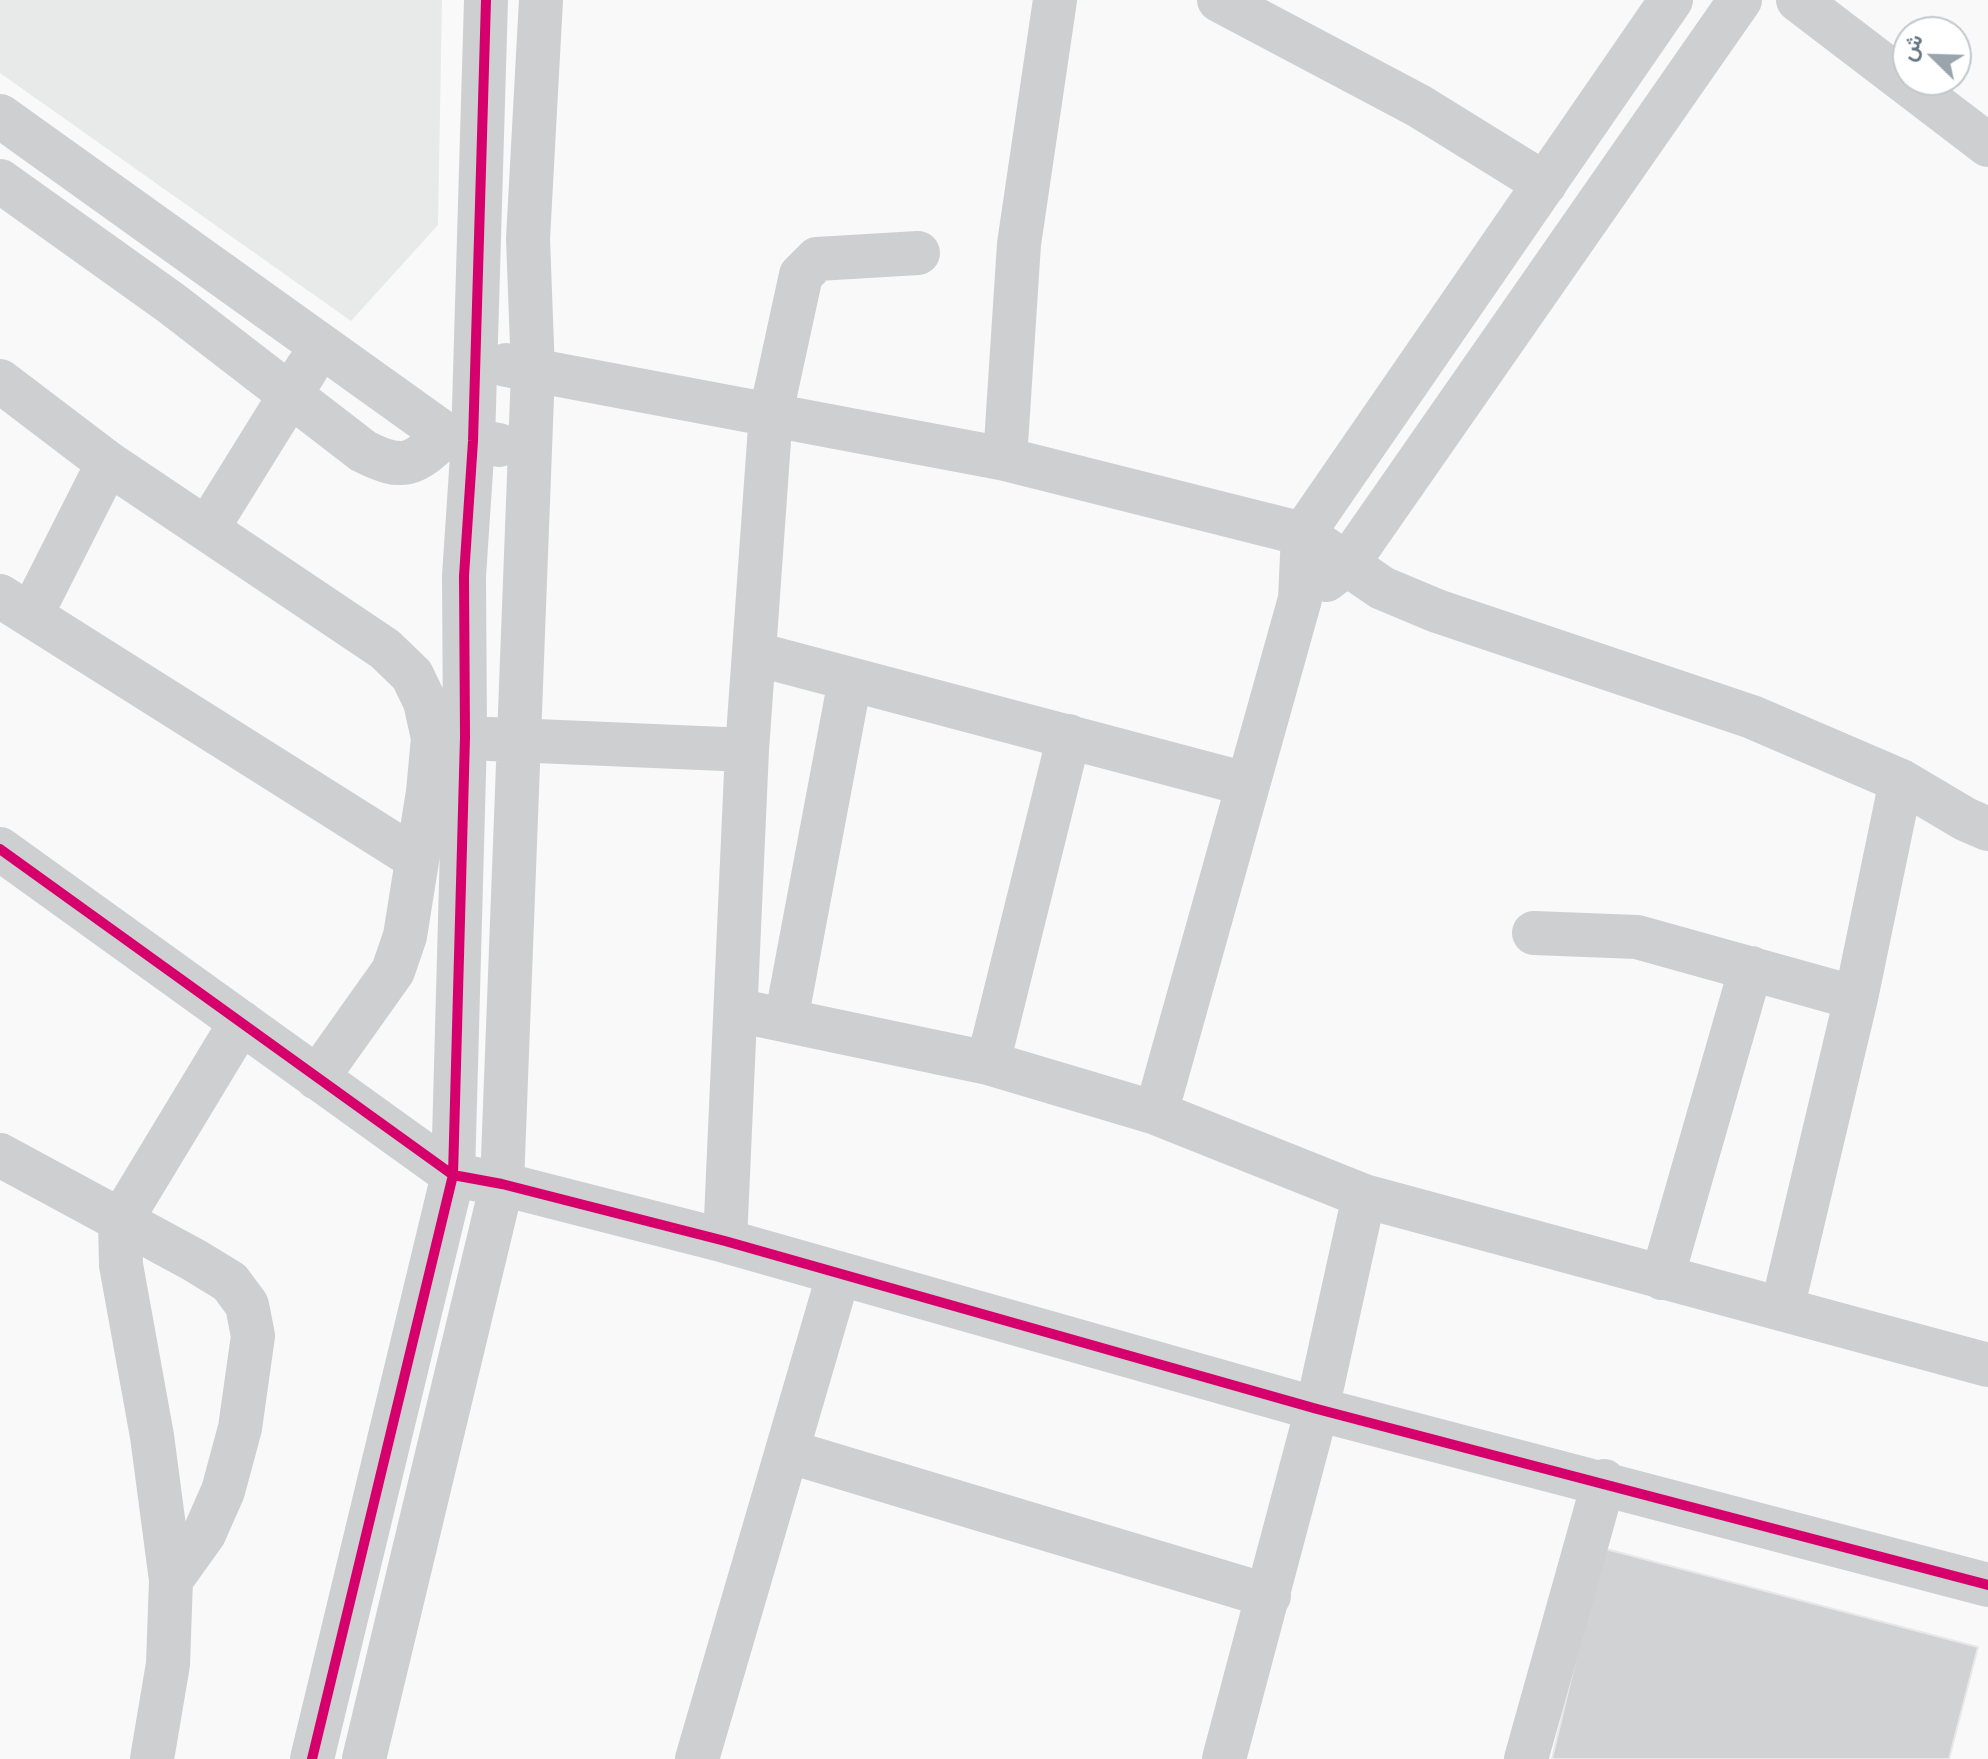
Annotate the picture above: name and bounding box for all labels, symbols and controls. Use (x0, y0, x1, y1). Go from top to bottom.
north arrow (1892, 16, 1972, 96)
text: ش (1895, 30, 1928, 64)

